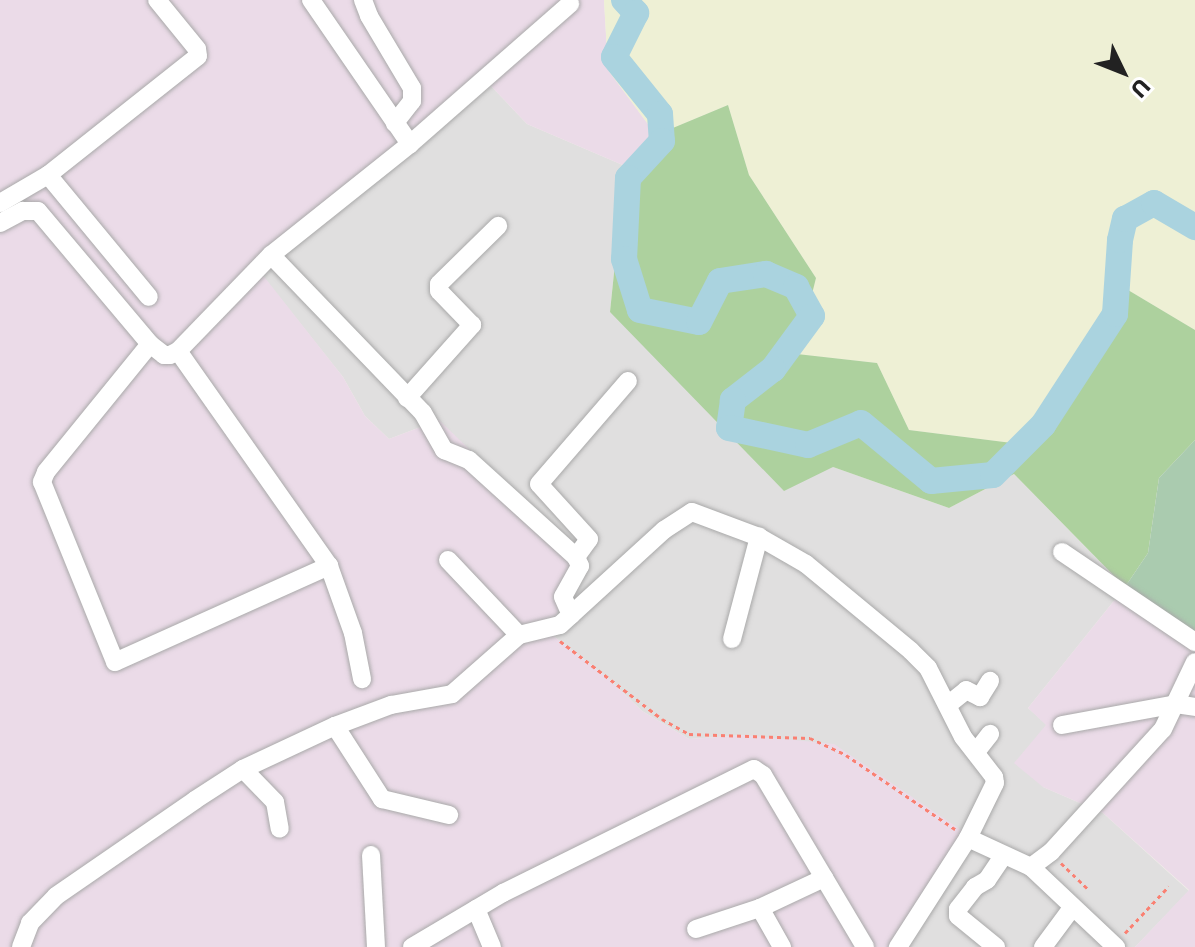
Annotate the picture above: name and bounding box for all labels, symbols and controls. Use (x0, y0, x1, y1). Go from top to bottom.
north arrow (1083, 32, 1163, 112)
text: U (1126, 74, 1156, 104)

